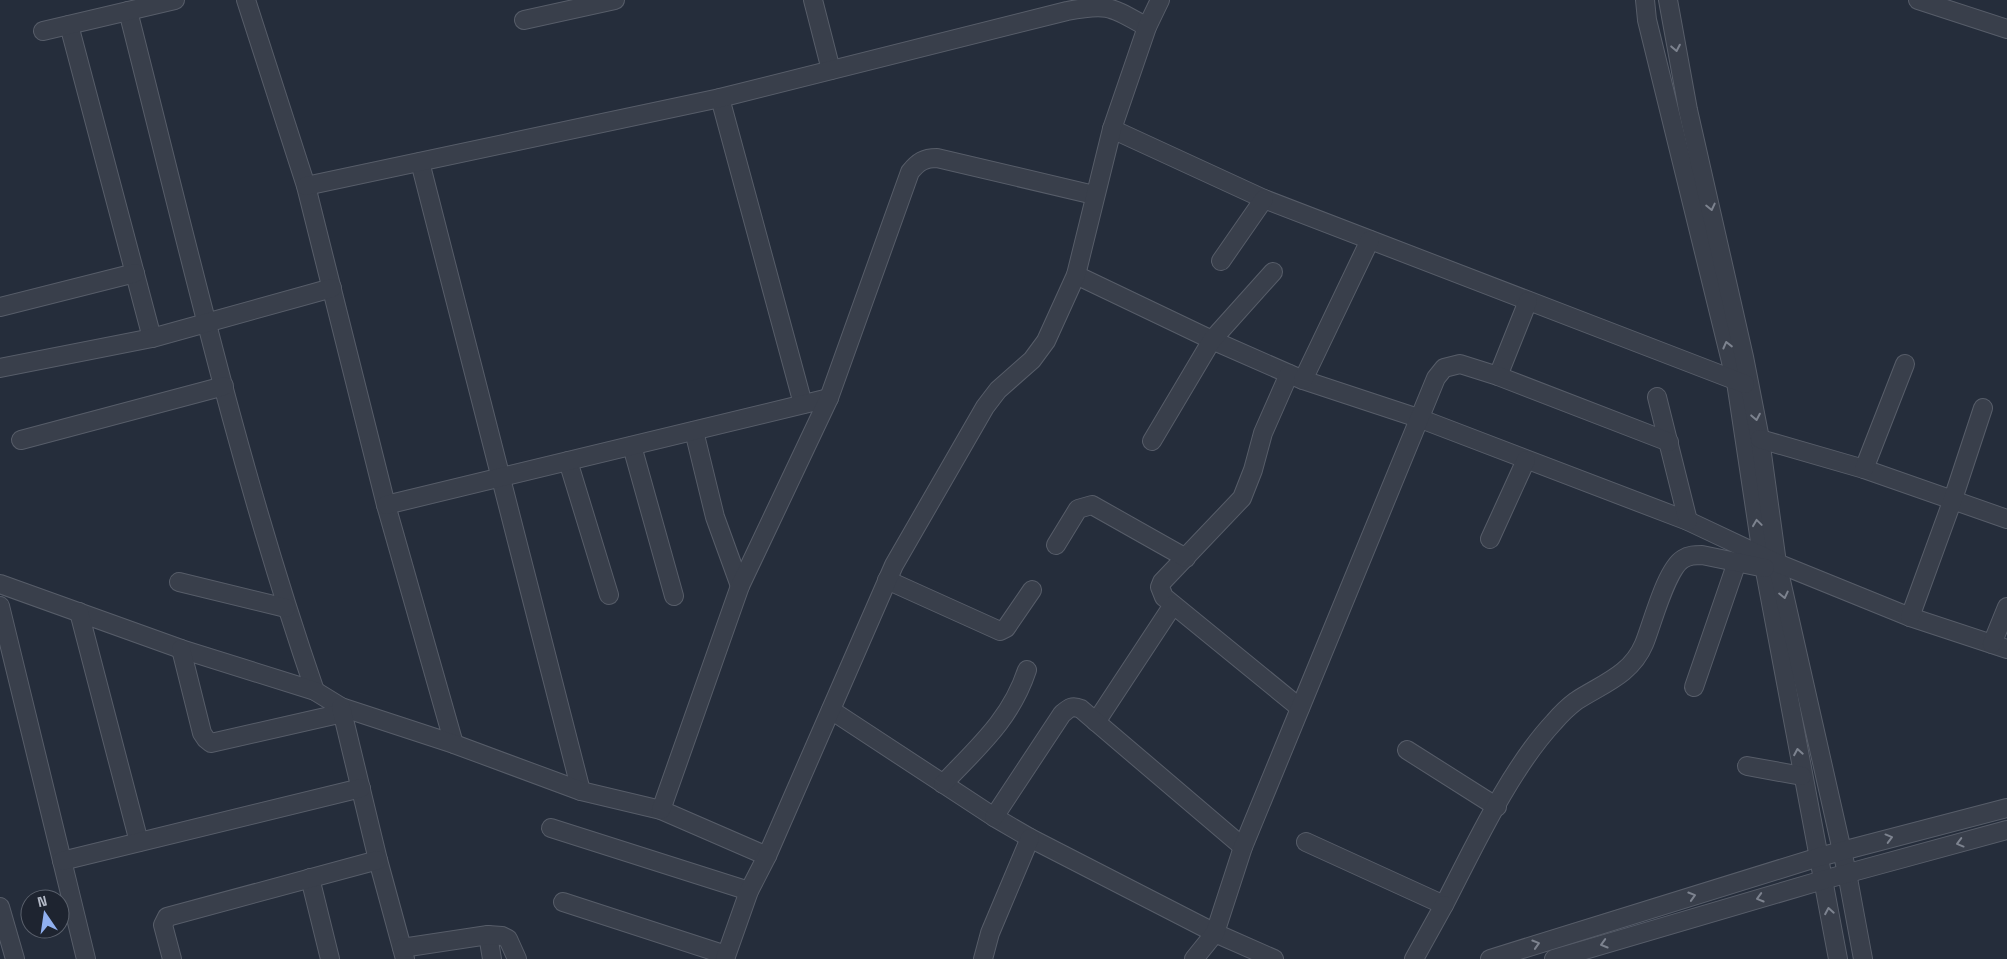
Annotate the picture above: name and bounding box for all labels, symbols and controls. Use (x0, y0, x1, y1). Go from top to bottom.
one-way arrow (1670, 44, 1681, 52)
one-way arrow (1705, 202, 1716, 211)
one-way arrow (1722, 341, 1733, 350)
one-way arrow (1750, 413, 1761, 421)
one-way arrow (1753, 518, 1763, 527)
one-way arrow (1778, 590, 1789, 599)
one-way arrow (1793, 747, 1804, 756)
one-way arrow (1884, 834, 1892, 844)
one-way arrow (1955, 837, 1964, 848)
north arrow (20, 889, 70, 939)
text: N (35, 892, 49, 911)
one-way arrow (1687, 892, 1695, 902)
one-way arrow (1756, 893, 1765, 903)
one-way arrow (1825, 907, 1835, 915)
one-way arrow (1600, 939, 1609, 949)
one-way arrow (1532, 940, 1540, 950)

